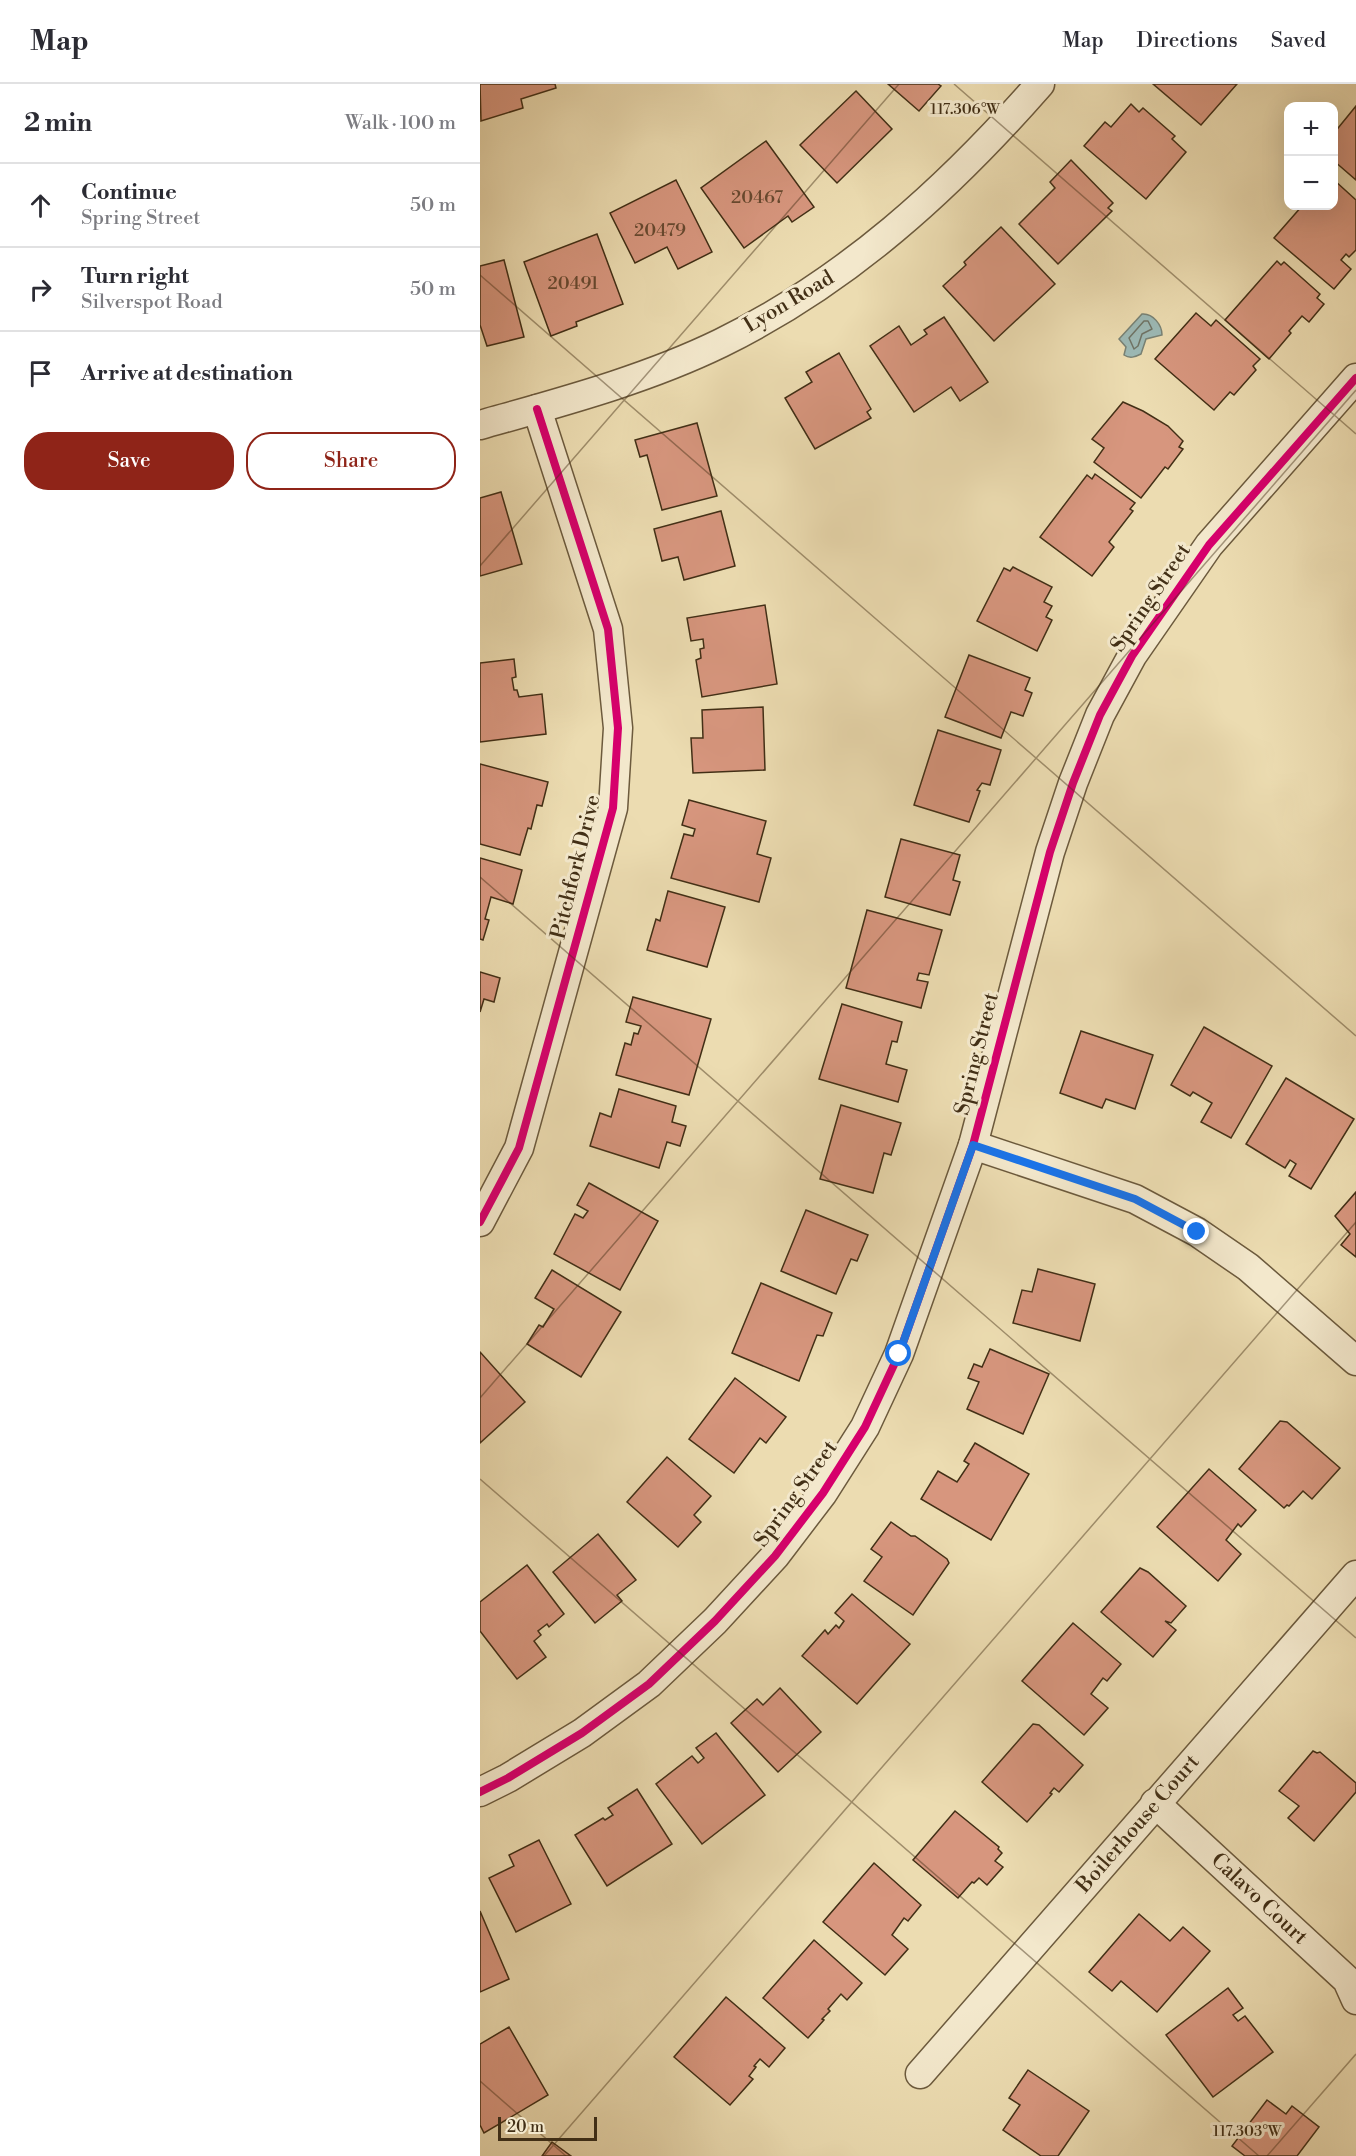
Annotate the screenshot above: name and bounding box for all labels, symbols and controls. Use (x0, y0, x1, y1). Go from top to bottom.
text: Map (30, 24, 89, 59)
text: Map (1062, 28, 1104, 54)
text: Directions (1137, 28, 1238, 54)
text: Saved (1271, 28, 1326, 54)
text: 117.306°W (930, 100, 1000, 119)
map controls (1284, 102, 1338, 210)
button: + (1284, 102, 1338, 156)
text: 2 min (24, 107, 92, 139)
text: Walk · 100 m (345, 111, 456, 136)
button: − (1284, 156, 1338, 210)
text: Continue (81, 179, 177, 206)
house number: 20467 (731, 186, 783, 209)
icon: ahead (24, 189, 57, 222)
text: 50 m (410, 193, 456, 218)
text: Spring Street (81, 206, 200, 231)
house number: 20479 (634, 219, 686, 242)
text: Turn right (81, 263, 189, 290)
street label: Lyon Road (739, 265, 839, 339)
house number: 20491 (548, 272, 599, 295)
icon: right (24, 273, 57, 306)
text: 50 m (410, 277, 456, 302)
text: Silverspot Road (81, 290, 223, 315)
icon: arrive (24, 357, 57, 390)
text: Arrive at destination (81, 360, 293, 387)
button: Save (24, 432, 234, 490)
button: Share (246, 432, 456, 490)
street label: Spring Street (1105, 538, 1197, 657)
street label: Pitchfork Drive (546, 792, 606, 942)
street label: Spring Street (949, 989, 1005, 1118)
route end (1183, 1218, 1209, 1244)
route start (885, 1340, 911, 1366)
street label: Spring Street (749, 1435, 844, 1552)
street label: Boilerhouse Court (1070, 1749, 1206, 1899)
street label: Calavo Court (1205, 1848, 1313, 1951)
scale bar (498, 2114, 597, 2142)
text: 20 m (507, 2117, 544, 2137)
text: 117.303°W (1213, 2122, 1282, 2141)

